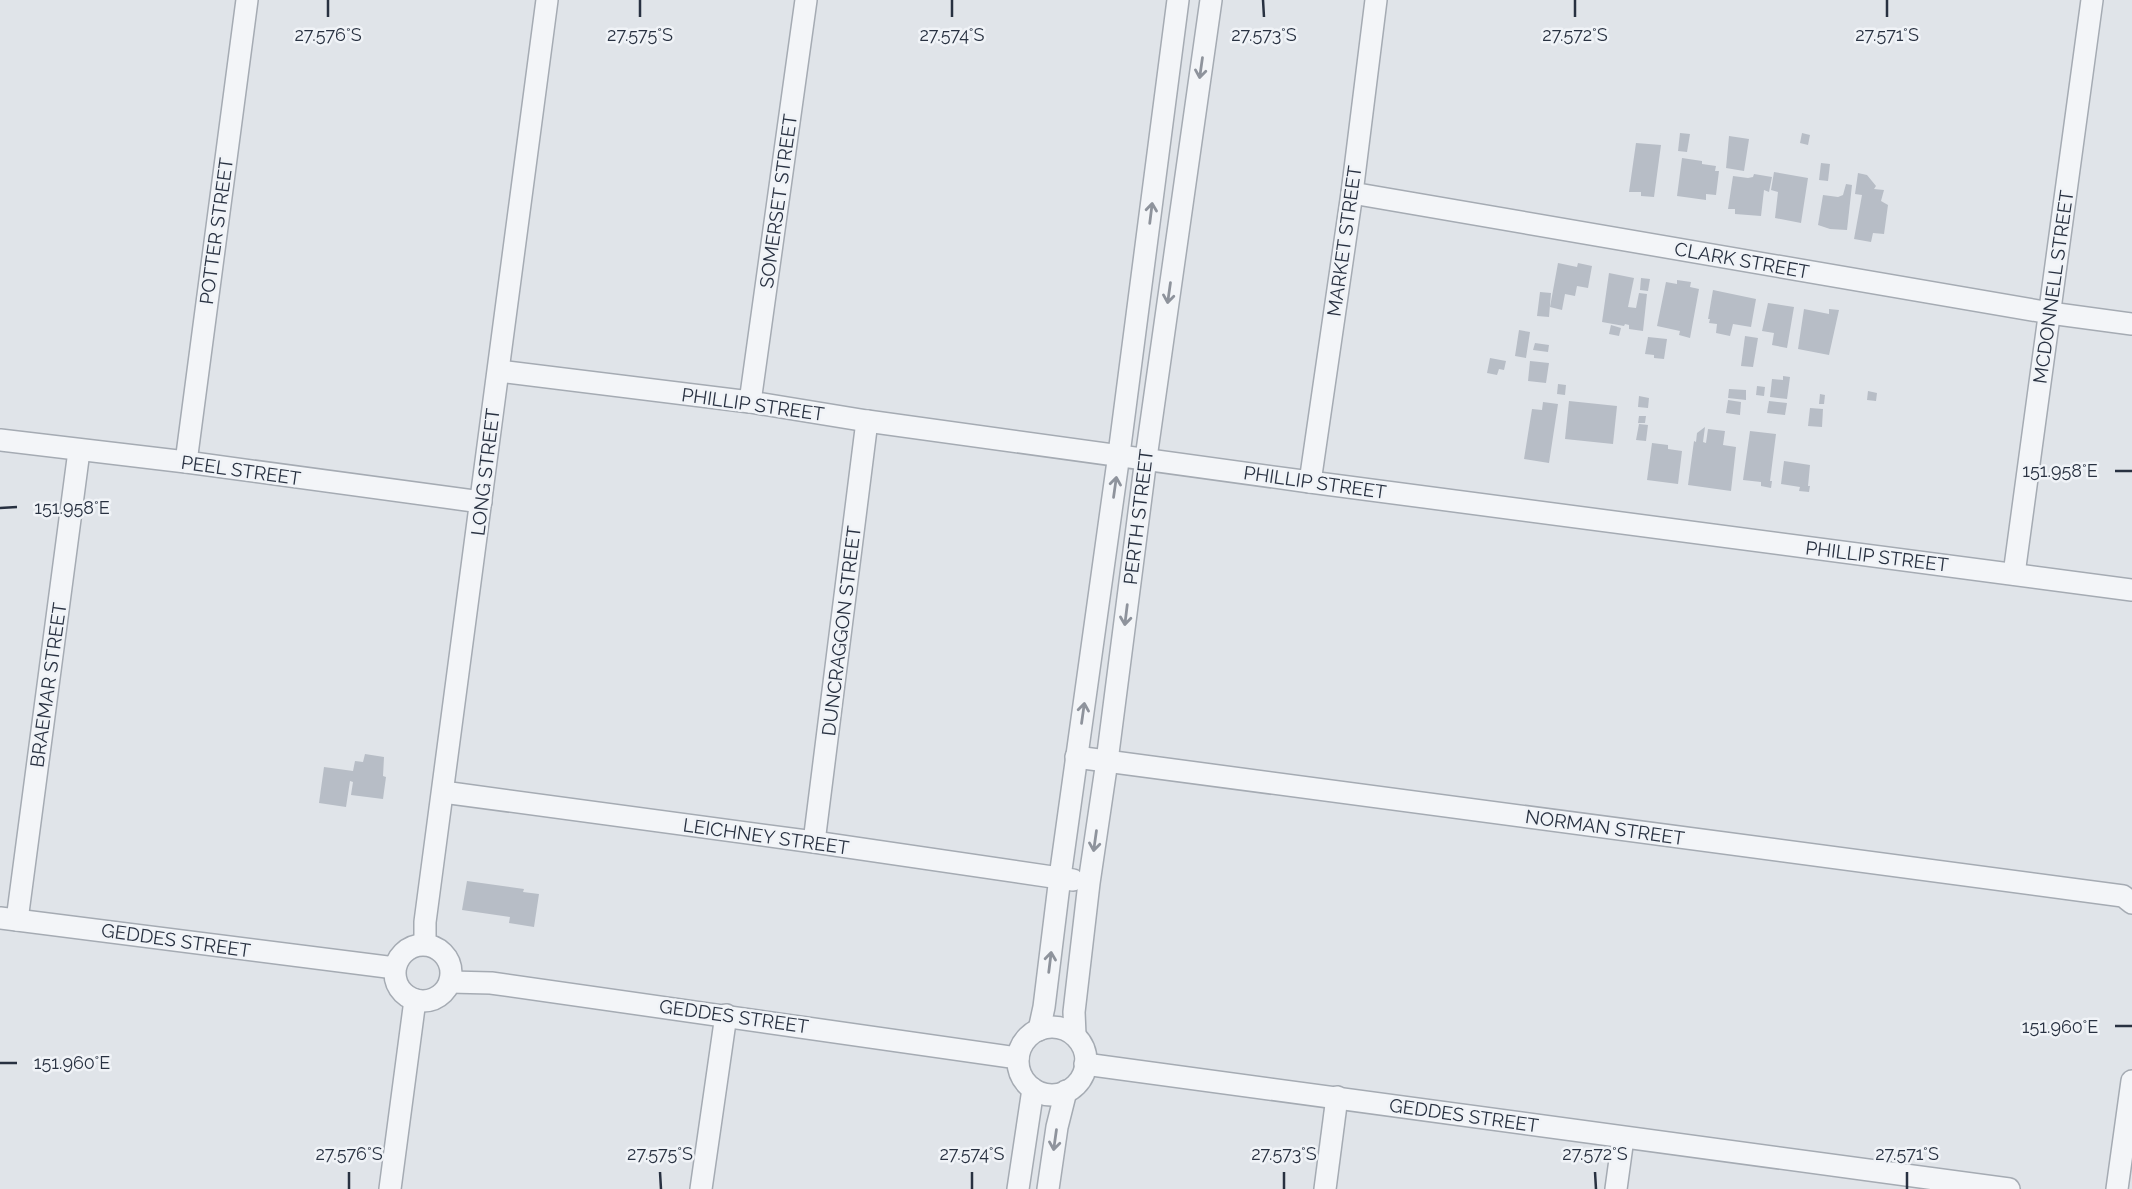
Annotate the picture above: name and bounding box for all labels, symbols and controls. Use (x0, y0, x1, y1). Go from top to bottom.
text: 27.576°S (294, 24, 362, 45)
text: 27.575°S (607, 24, 673, 45)
text: 27.574°S (919, 24, 985, 45)
text: 27.573°S (1231, 24, 1297, 45)
text: 27.572°S (1542, 24, 1608, 45)
text: 27.571°S (1855, 24, 1919, 45)
one-way arrow (1195, 56, 1208, 78)
street label: SOMERSET STREET (755, 112, 801, 290)
street label: POTTER STREET (195, 156, 237, 306)
street label: MARKET STREET (1323, 164, 1366, 318)
street label: MCDONNELL STREET (2029, 188, 2078, 385)
one-way arrow (1144, 202, 1157, 225)
street label: CLARK STREET (1673, 237, 1811, 283)
one-way arrow (1163, 281, 1176, 304)
street label: PHILLIP STREET (680, 383, 826, 425)
street label: LONG STREET (466, 407, 504, 537)
street label: PERTH STREET (1119, 448, 1157, 586)
street label: PEEL STREET (180, 451, 303, 489)
text: 151.958°E (2022, 460, 2098, 481)
street label: PHILLIP STREET (1242, 461, 1388, 503)
one-way arrow (1108, 476, 1121, 499)
text: 151.958°E (34, 497, 110, 518)
street label: DUNCRAGGON STREET (817, 524, 865, 737)
street label: PHILLIP STREET (1804, 536, 1950, 576)
street label: BRAEMAR STREET (26, 601, 71, 769)
one-way arrow (1119, 604, 1132, 626)
one-way arrow (1076, 702, 1089, 724)
street label: NORMAN STREET (1524, 805, 1686, 849)
street label: LEICHNEY STREET (682, 813, 851, 859)
one-way arrow (1089, 829, 1102, 852)
street label: GEDDES STREET (100, 919, 252, 961)
one-way arrow (1043, 952, 1056, 974)
street label: GEDDES STREET (658, 995, 810, 1037)
text: 151.960°E (2022, 1016, 2098, 1037)
text: 151.960°E (34, 1052, 110, 1073)
street label: GEDDES STREET (1388, 1094, 1540, 1136)
one-way arrow (1049, 1128, 1062, 1151)
text: 27.576°S (315, 1143, 383, 1164)
text: 27.575°S (627, 1143, 693, 1164)
text: 27.574°S (939, 1143, 1005, 1164)
text: 27.573°S (1251, 1143, 1317, 1164)
text: 27.572°S (1562, 1143, 1628, 1164)
text: 27.571°S (1875, 1143, 1939, 1164)

